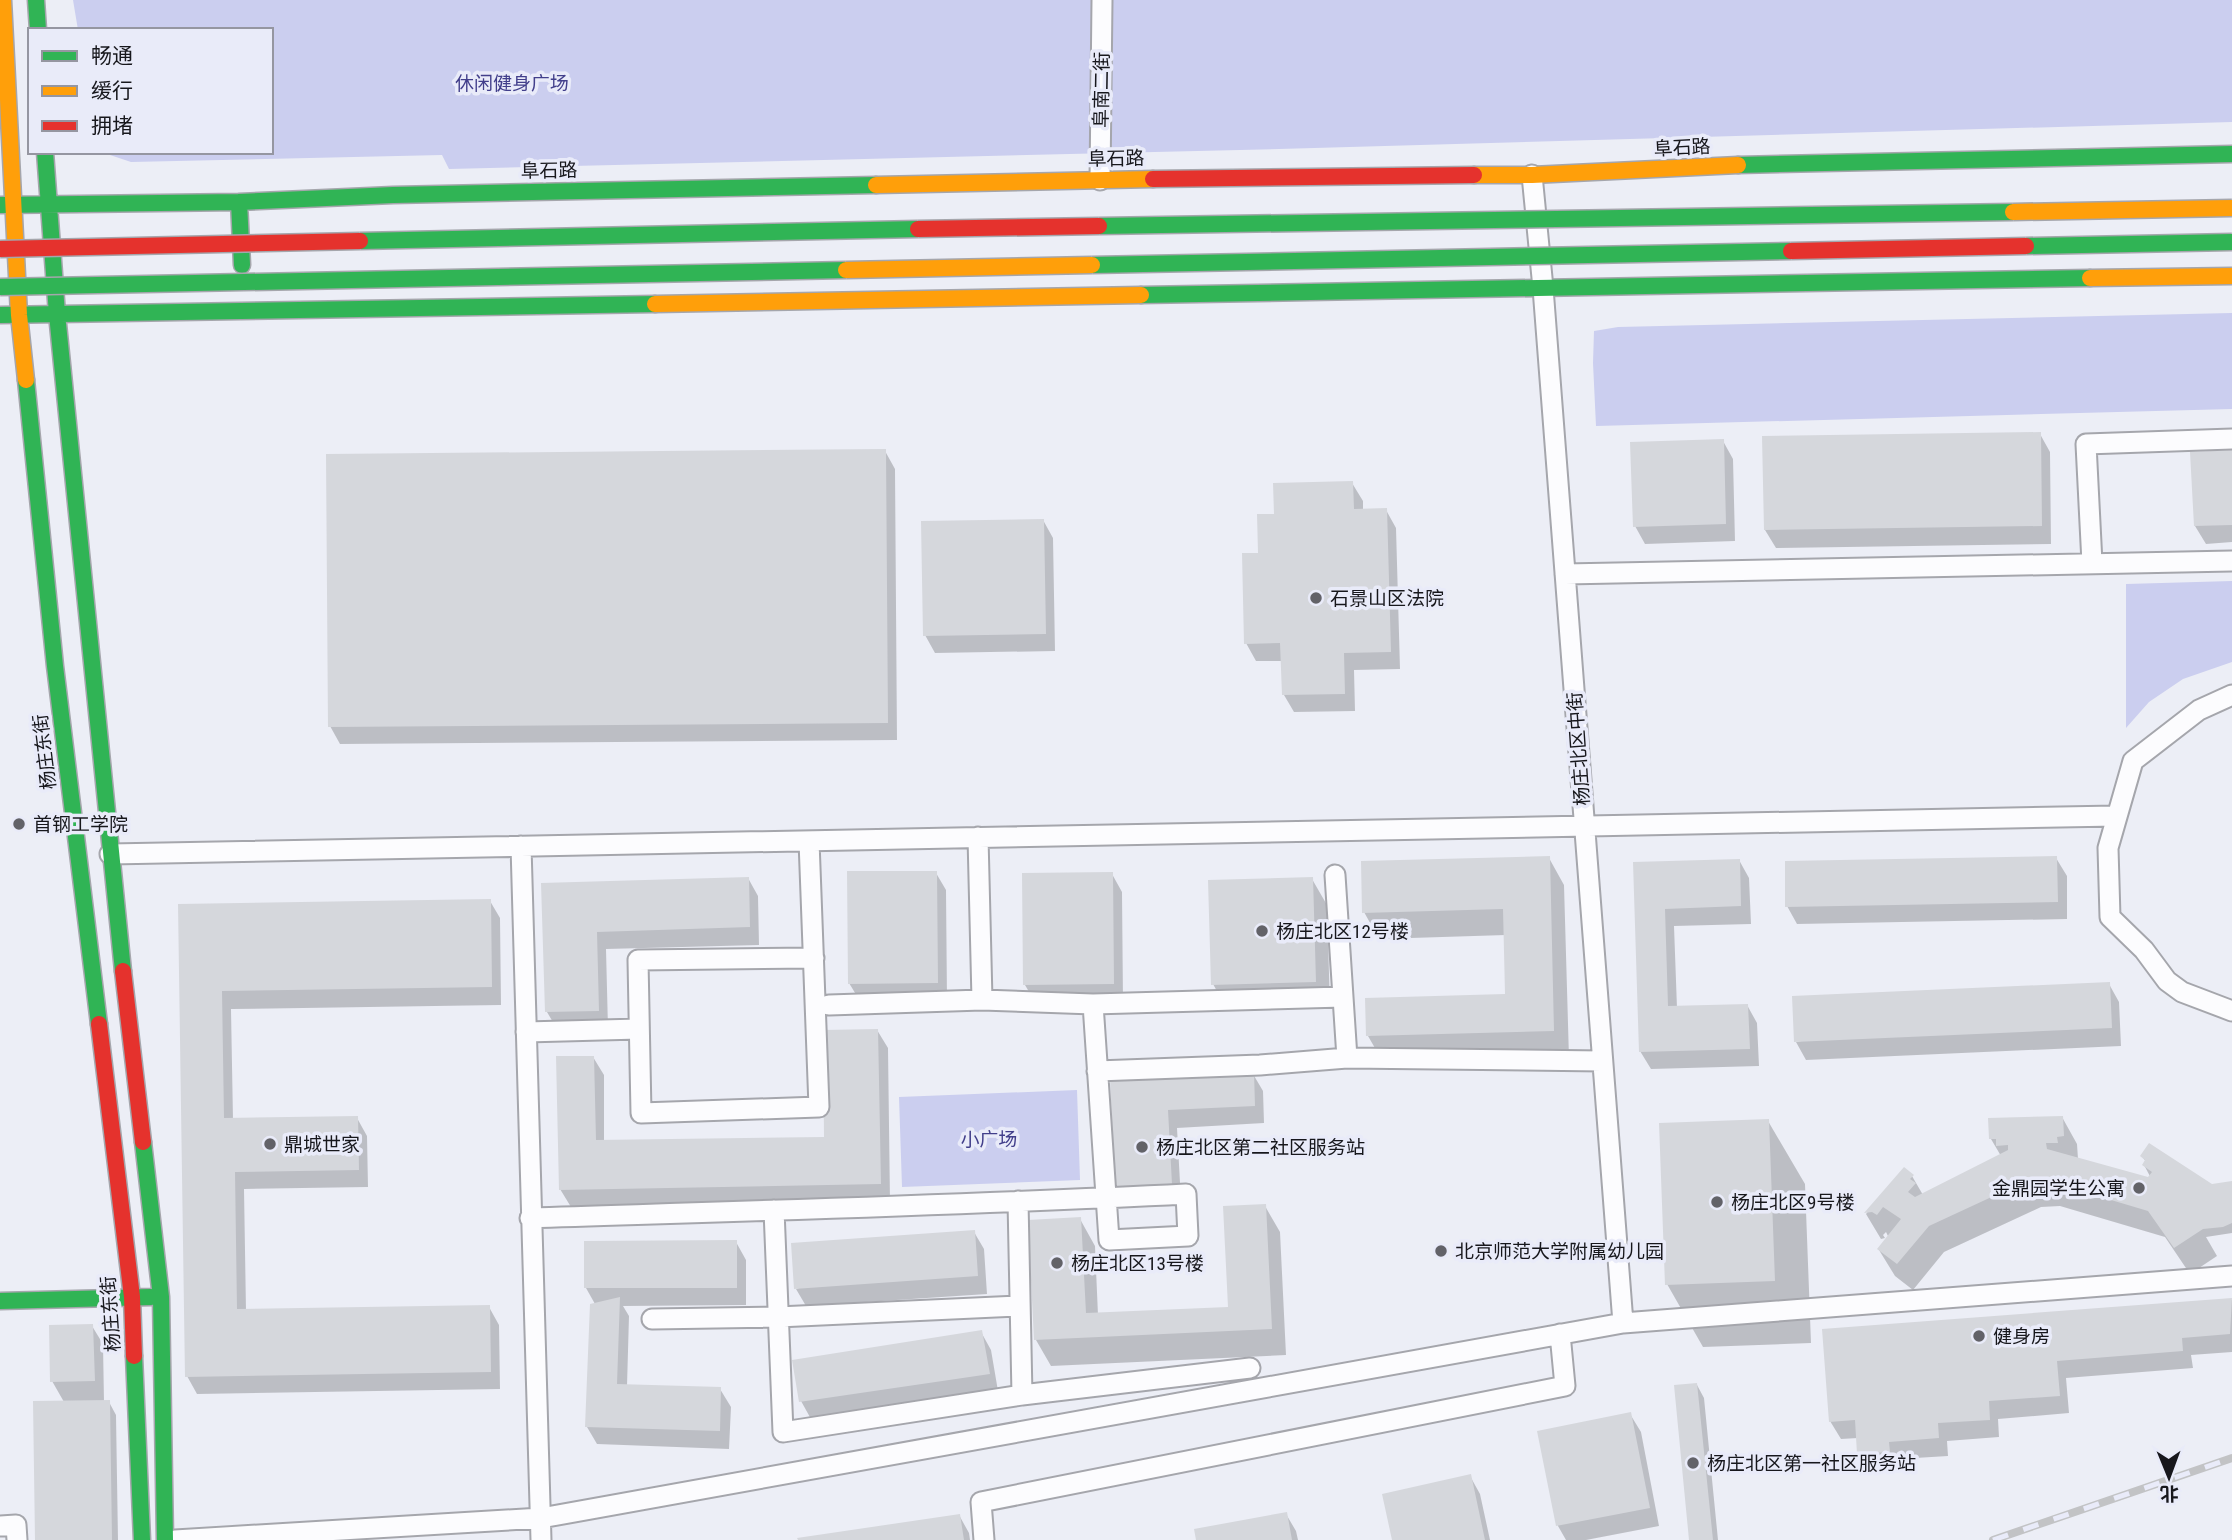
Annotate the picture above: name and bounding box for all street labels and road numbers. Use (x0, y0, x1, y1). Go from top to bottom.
street label: 阜南二街 (1089, 52, 1114, 128)
street label: 阜石路 (1653, 135, 1711, 160)
street label: 阜石路 (1087, 147, 1145, 170)
street label: 阜石路 (520, 159, 578, 182)
street label: 杨庄北区中街 (1563, 691, 1594, 807)
street label: 杨庄东街 (28, 713, 61, 791)
street label: 杨庄东街 (96, 1275, 125, 1353)

